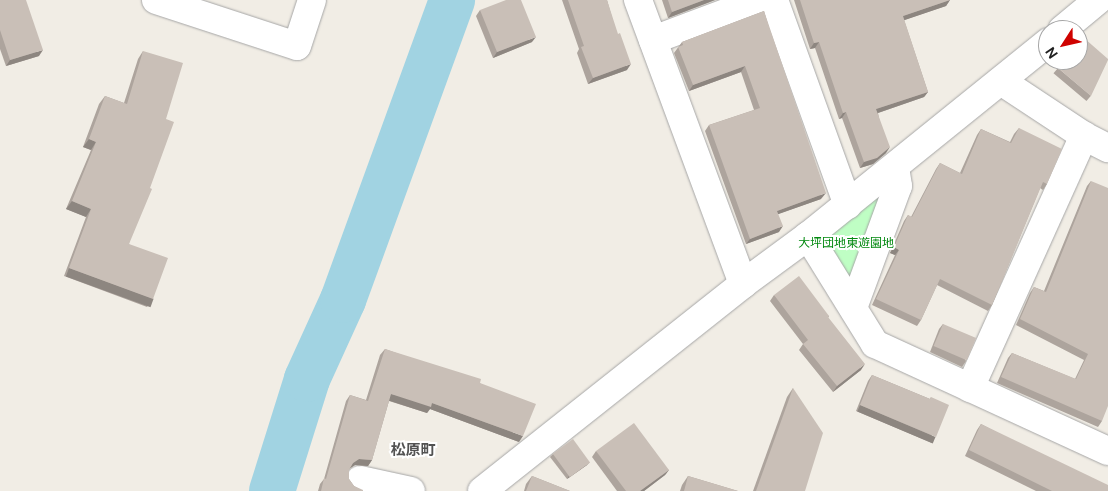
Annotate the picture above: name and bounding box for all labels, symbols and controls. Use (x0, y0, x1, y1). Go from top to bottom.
north arrow (1038, 20, 1088, 70)
text: N (1041, 44, 1062, 62)
park label: 大坪団地東遊園地 (798, 237, 894, 251)
district label: 松原町 (391, 442, 435, 460)

